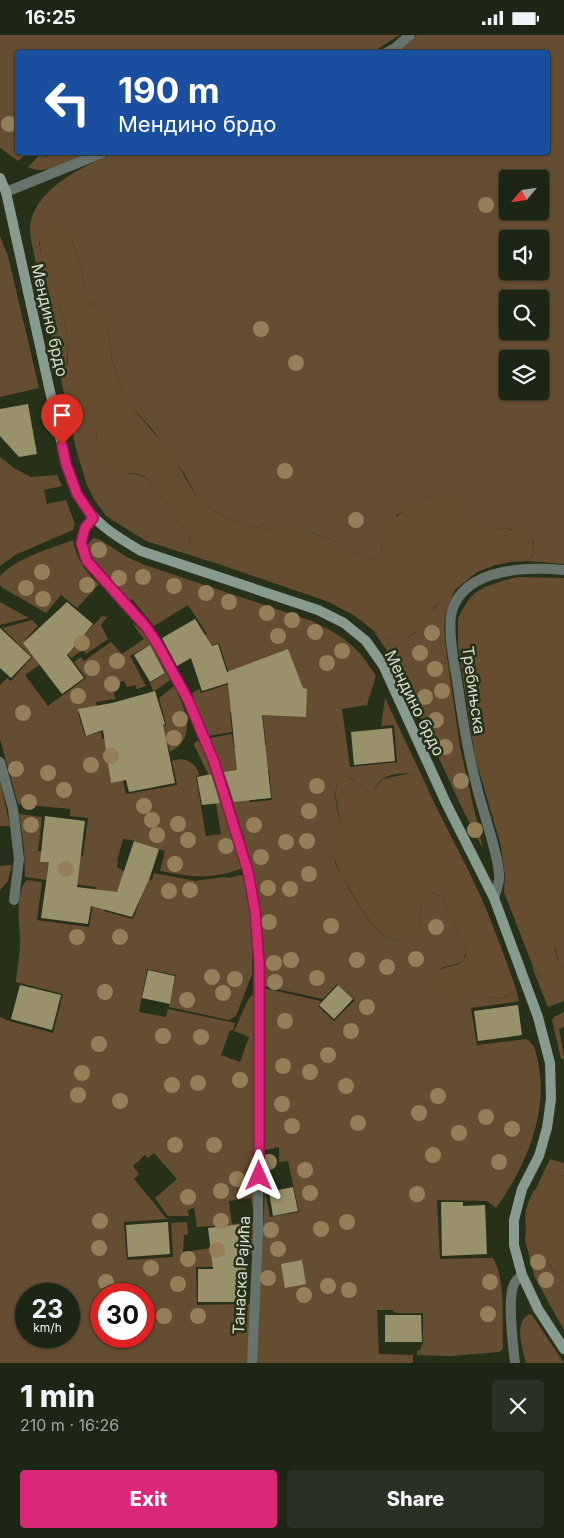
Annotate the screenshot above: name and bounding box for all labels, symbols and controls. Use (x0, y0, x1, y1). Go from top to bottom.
text: 16:25 (25, 6, 76, 29)
text: 190 m (118, 69, 220, 111)
icon: left (35, 70, 100, 135)
text: Мендино брдо (118, 111, 276, 137)
north arrow (499, 170, 549, 220)
map controls (499, 170, 549, 400)
button: sound (499, 230, 549, 280)
street label: Мендино брдо (27, 262, 73, 378)
button: search (499, 290, 549, 340)
button: layers (499, 350, 549, 400)
pin (41, 394, 83, 445)
icon: arrive (48, 401, 76, 429)
street label: Требињска (458, 645, 490, 735)
street label: Мендино брдо (381, 647, 449, 759)
position arrow (232, 1149, 284, 1201)
street label: Танаска Рајића (228, 1215, 254, 1335)
speed limit sign: 30 (90, 1283, 155, 1348)
text: 23 (32, 1294, 63, 1324)
text: km/h (33, 1320, 62, 1335)
text: 1 min (20, 1378, 95, 1414)
button: close (492, 1380, 544, 1432)
text: 210 m · 16:26 (20, 1415, 119, 1435)
button: Exit (20, 1470, 277, 1528)
button: Share (287, 1470, 544, 1528)

